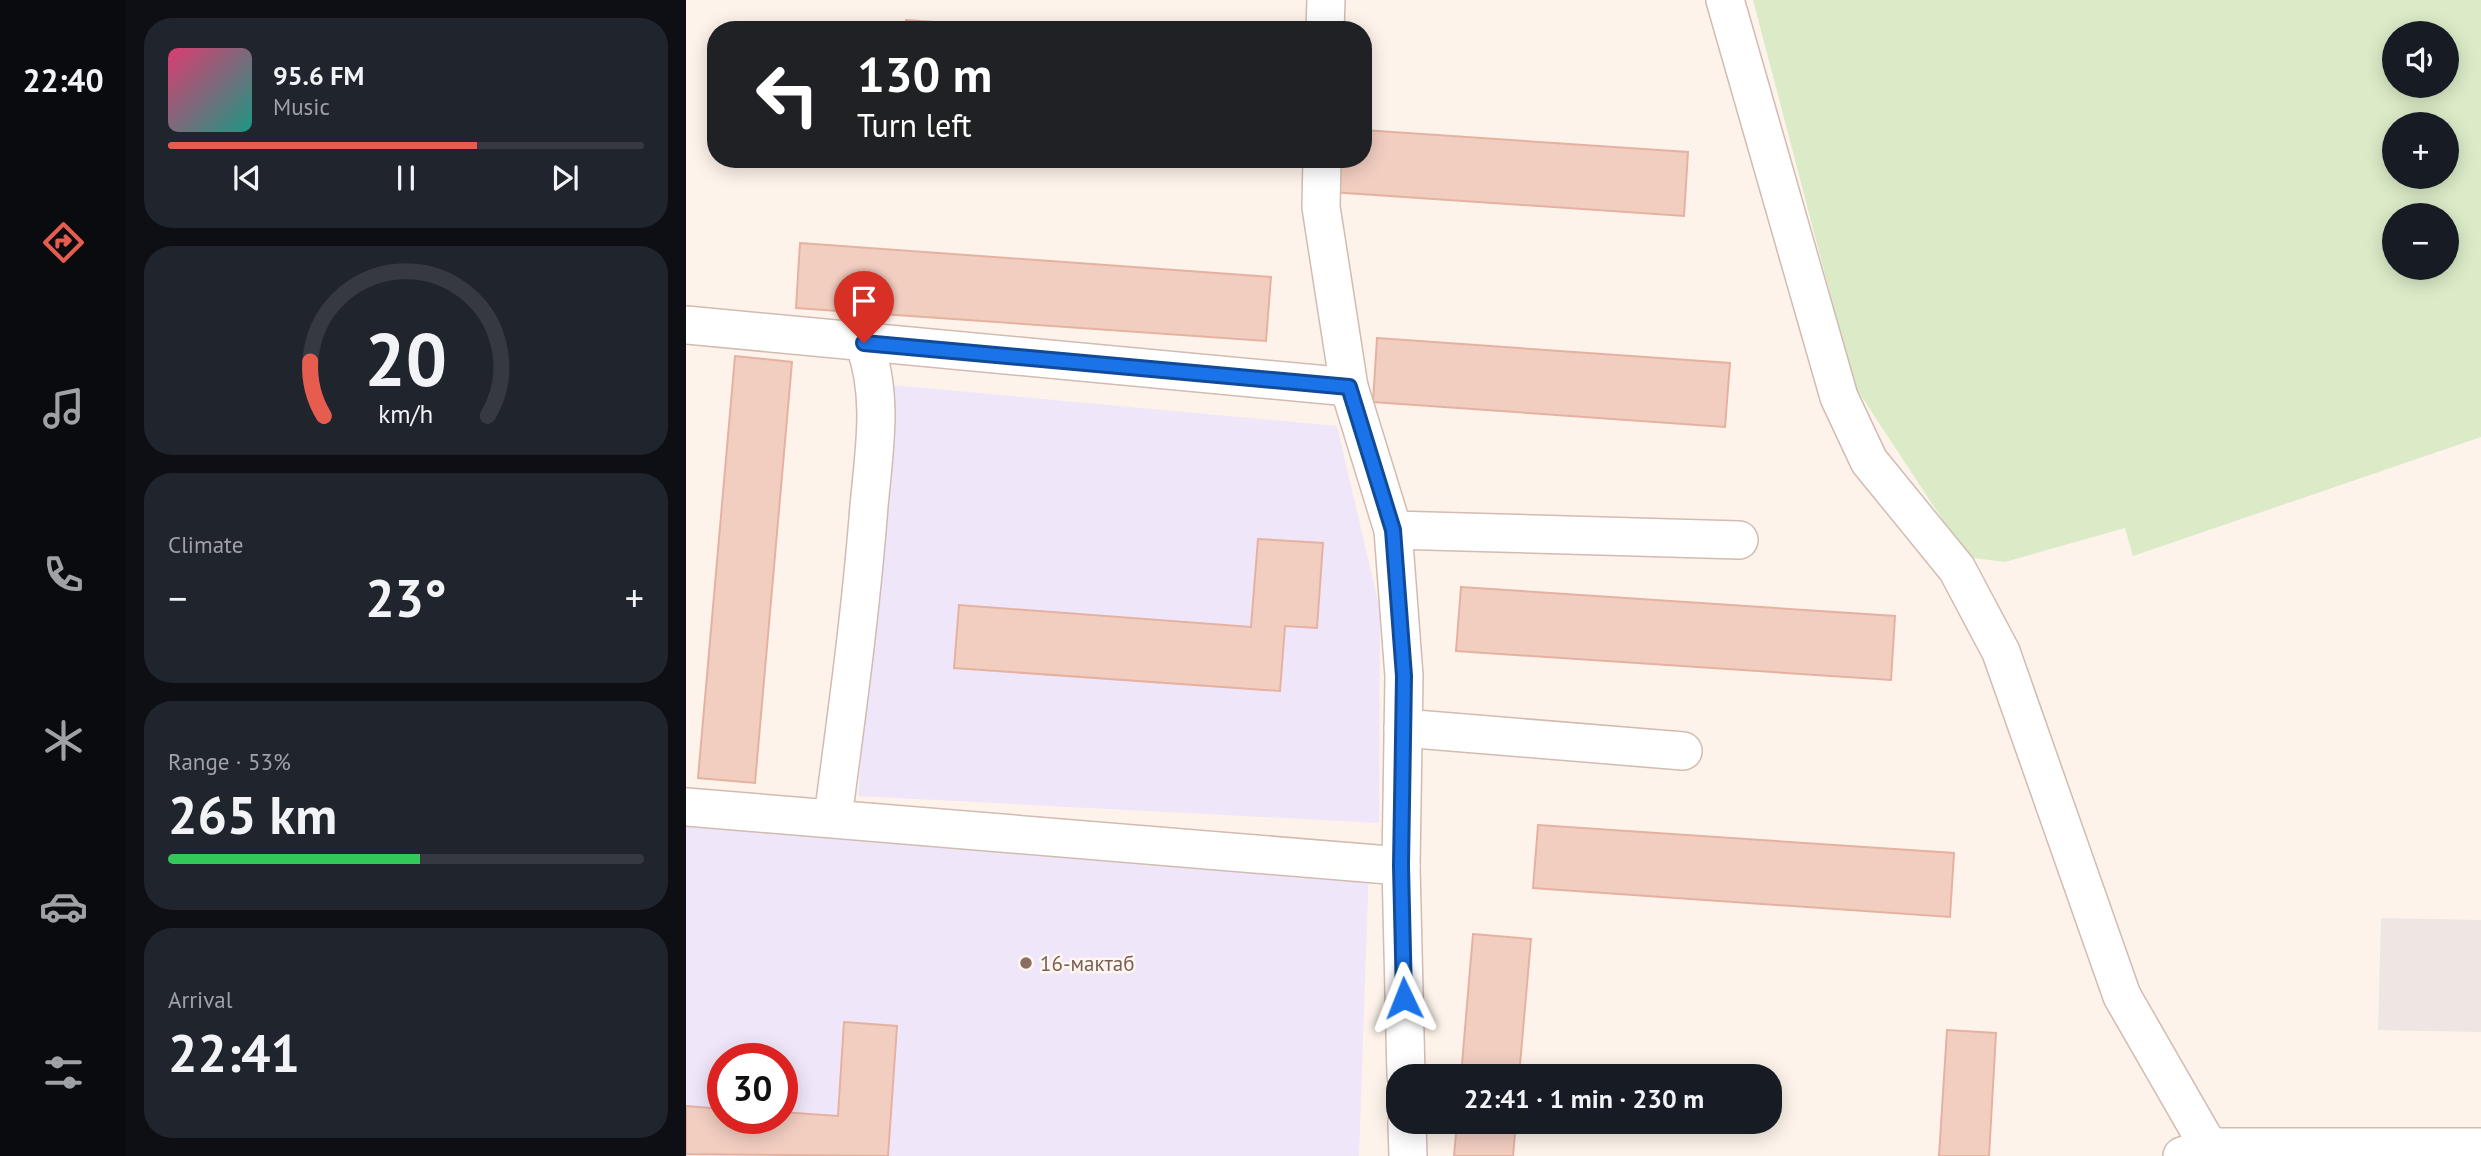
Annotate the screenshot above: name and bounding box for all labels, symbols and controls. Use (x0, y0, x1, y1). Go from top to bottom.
map controls (2382, 21, 2459, 280)
button: sound (2382, 21, 2459, 98)
text: 130 m (857, 42, 992, 106)
icon: left (742, 49, 833, 140)
text: 22:40 (22, 59, 104, 101)
text: 95.6 FM (273, 59, 364, 92)
text: Music (273, 92, 330, 121)
text: Turn left (857, 104, 972, 146)
button: + (2382, 112, 2459, 189)
icon: previous (228, 159, 266, 197)
icon: pause (387, 159, 425, 197)
icon: next (546, 159, 584, 197)
button: − (2382, 203, 2459, 280)
icon: directions (39, 218, 88, 267)
pin (834, 271, 894, 343)
icon: arrive (845, 282, 883, 320)
text: 20 (365, 313, 447, 407)
icon: music (39, 384, 88, 433)
text: km/h (379, 398, 433, 430)
text: Climate (168, 530, 243, 559)
icon: phone (39, 550, 88, 599)
text: 23° (365, 564, 447, 631)
text: − (168, 573, 187, 622)
text: + (625, 573, 644, 622)
icon: climate (39, 716, 88, 765)
text: Range · 53% (168, 747, 291, 776)
text: 265 km (168, 781, 337, 848)
icon: car (39, 882, 88, 931)
place label: 16-мактаб (1040, 950, 1134, 977)
marker: 16-мактаб (1018, 955, 1034, 971)
position arrow (1367, 961, 1441, 1035)
text: Arrival (168, 985, 232, 1014)
text: 22:41 (168, 1019, 300, 1086)
speed limit sign: 30 (707, 1043, 798, 1134)
icon: filters (39, 1048, 88, 1097)
text: 22:41 · 1 min · 230 m (1464, 1082, 1704, 1115)

